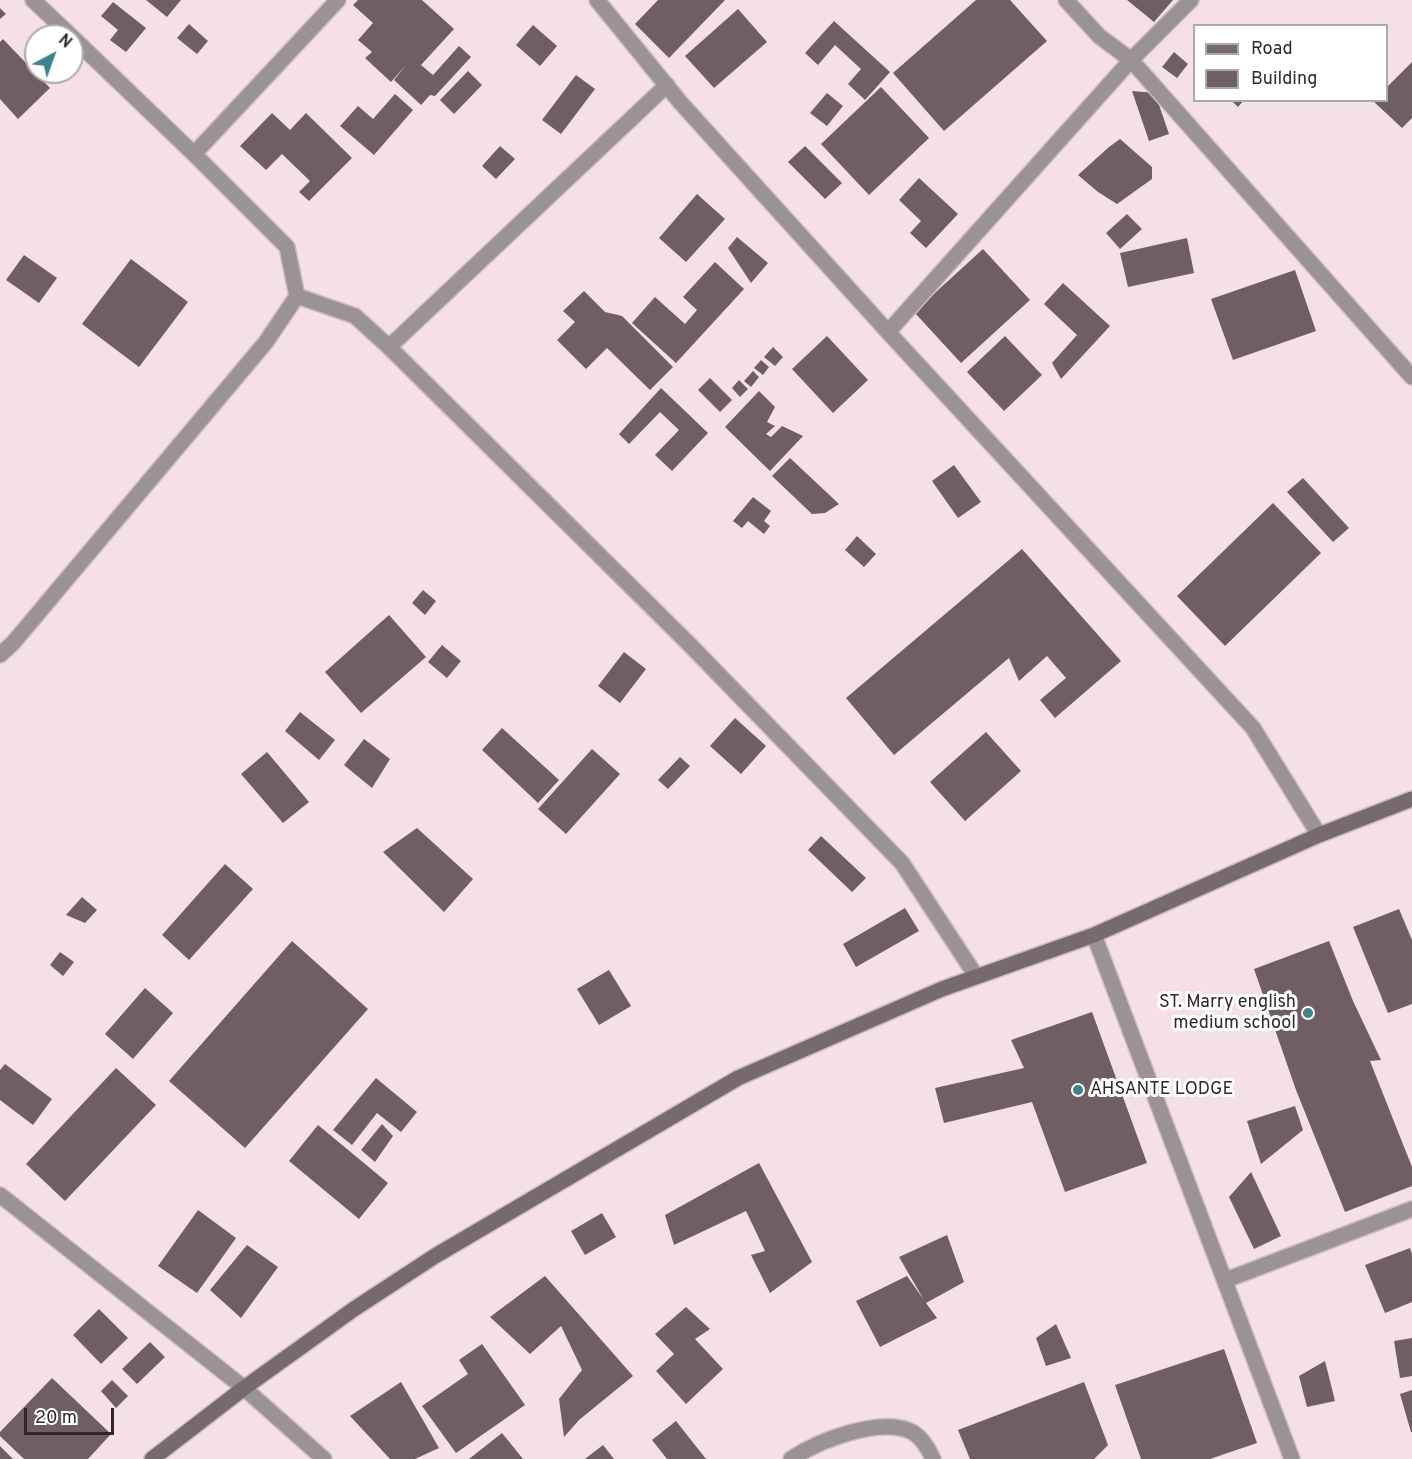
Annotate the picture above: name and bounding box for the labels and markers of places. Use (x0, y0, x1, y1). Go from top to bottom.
place label: ST. Marry english medium school (1159, 992, 1296, 1034)
marker: ST. Marry english medium school (1301, 1006, 1315, 1020)
place label: AHSANTE LODGE (1090, 1079, 1233, 1101)
marker: AHSANTE LODGE (1071, 1083, 1085, 1097)

